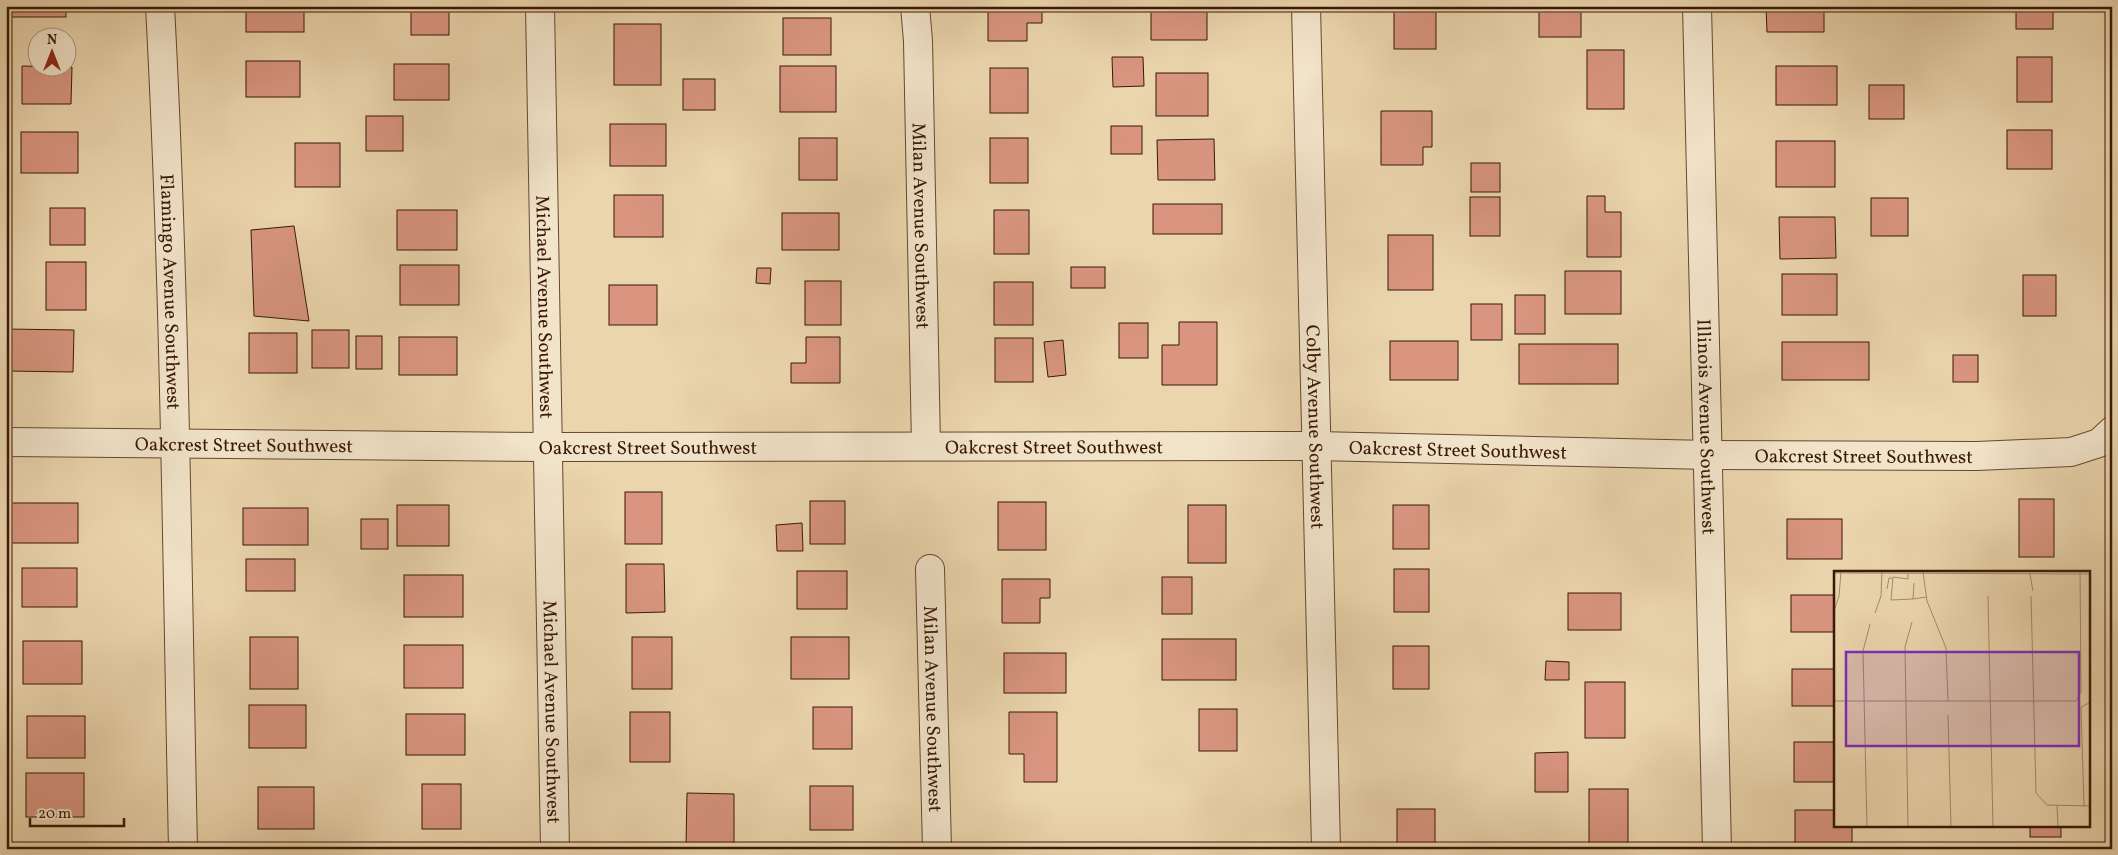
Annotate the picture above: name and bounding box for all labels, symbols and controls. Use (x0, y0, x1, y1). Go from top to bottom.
north arrow (28, 28, 78, 78)
text: N (47, 31, 57, 50)
street label: Milan Avenue Southwest (905, 122, 935, 330)
street label: Flamingo Avenue Southwest (153, 173, 185, 411)
street label: Michael Avenue Southwest (528, 195, 558, 419)
street label: Illinois Avenue Southwest (1689, 319, 1721, 535)
street label: Colby Avenue Southwest (1299, 324, 1329, 530)
street label: Oakcrest Street Southwest (135, 432, 353, 460)
street label: Oakcrest Street Southwest (945, 435, 1163, 461)
street label: Oakcrest Street Southwest (539, 436, 757, 462)
street label: Oakcrest Street Southwest (1349, 436, 1568, 467)
street label: Oakcrest Street Southwest (1755, 444, 1973, 471)
inset map (1834, 571, 2090, 828)
street label: Michael Avenue Southwest (536, 600, 566, 824)
street label: Milan Avenue Southwest (916, 605, 947, 813)
scale bar (30, 795, 124, 827)
text: 20 m (38, 804, 71, 825)

